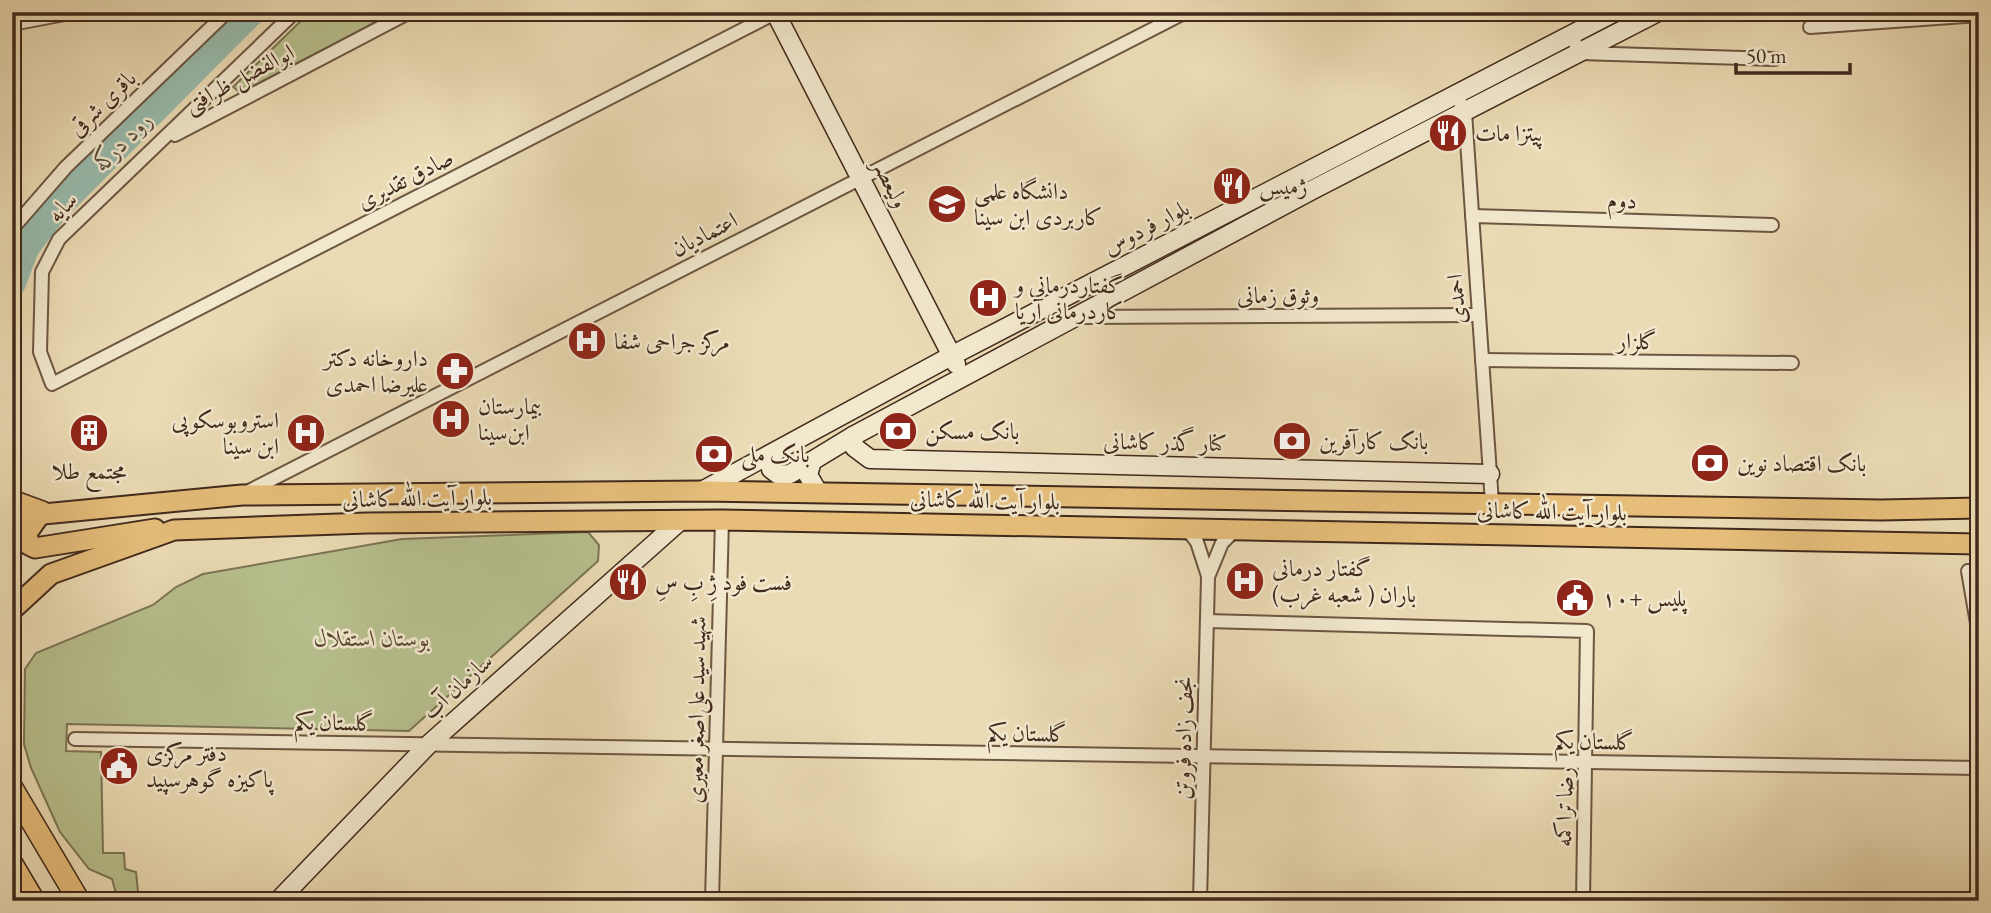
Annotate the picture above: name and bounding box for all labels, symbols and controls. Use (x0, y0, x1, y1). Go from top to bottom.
scale bar (1736, 32, 1849, 76)
street label: ابوالفضل ظرافتی (179, 36, 300, 121)
text: 50 m (1746, 42, 1787, 69)
street label: باقری شرقی (62, 63, 143, 144)
water label: رود درکه (85, 104, 159, 178)
restaurant icon: پیتزا مات (1427, 112, 1469, 154)
place label: پیتزا مات (1475, 118, 1543, 150)
street label: صادق تقدیری (352, 142, 458, 216)
street label: ولیعصر (864, 151, 916, 213)
restaurant icon: ژمیس (1211, 165, 1253, 207)
place label: ژمیس (1259, 171, 1308, 202)
place label: دانشگاه علمی کاربردی ابن سینا (974, 176, 1103, 232)
school or university icon: دانشگاه علمی کاربردی ابن سینا (926, 183, 968, 225)
street label: دوم (1606, 184, 1637, 221)
street label: سایه (40, 185, 84, 229)
street label: بلوار فردوس (1098, 192, 1194, 262)
street label: اعتمادیان (666, 205, 742, 263)
place label: گفتاردرمانی و کاردرمانی آریا (1013, 270, 1124, 326)
street label: احمدی (1439, 273, 1473, 325)
hospital icon: گفتاردرمانی و کاردرمانی آریا (967, 277, 1009, 319)
street label: وثوق زمانی (1237, 280, 1319, 310)
hospital icon: مرکز جراحی شفا (566, 320, 608, 362)
place label: مرکز جراحی شفا (614, 326, 730, 357)
street label: گلزار (1615, 326, 1657, 356)
place label: داروخانه دکتر علیرضا احمدی (322, 343, 428, 399)
pharmacy icon: داروخانه دکتر علیرضا احمدی (434, 350, 476, 392)
place label: بیمارستان ابن‌سینا (478, 391, 542, 447)
hospital icon: بیمارستان ابن‌سینا (430, 398, 472, 440)
place label: استروبوسکوپی ابن سینا (172, 405, 279, 461)
bank icon: بانک مسکن (877, 410, 919, 452)
building icon: مجتمع طلا (68, 412, 110, 454)
hospital icon: استروبوسکوپی ابن سینا (285, 412, 327, 454)
place label: بانک مسکن (925, 416, 1019, 447)
bank icon: بانک کارآفرین (1271, 420, 1313, 462)
street label: کنار گذر کاشانی (1103, 425, 1227, 458)
place label: بانک کارآفرین (1319, 426, 1428, 456)
bank icon: بانک ملی (693, 433, 735, 475)
place label: بانک ملی (741, 439, 810, 472)
bank icon: بانک اقتصاد نوین (1689, 442, 1731, 484)
place label: بانک اقتصاد نوین (1737, 448, 1866, 478)
place label: مجتمع طلا (51, 456, 127, 492)
street label: بلوار آیت الله کاشانی (342, 479, 492, 514)
street label: بلوار آیت الله کاشانی (910, 481, 1060, 516)
street label: بلوار آیت الله کاشانی (1477, 492, 1627, 527)
place label: گفتار درمانی باران ( شعبه غرب) (1272, 553, 1416, 610)
hospital icon: گفتار درمانی باران ( شعبه غرب) (1224, 560, 1266, 602)
restaurant icon: فست فود ژِ بِ سِ (607, 561, 649, 603)
place label: فست فود ژِ بِ سِ (655, 567, 792, 602)
public building icon: پلیس +۱۰ (1554, 577, 1596, 619)
place label: پلیس +۱۰ (1602, 583, 1688, 615)
street label: شهید سید علی‌اصغر معیری (679, 616, 716, 804)
park label: بوستان استقلال (314, 623, 431, 653)
street label: سازمان آب (415, 646, 499, 726)
street label: نجف زاده فروتن (1167, 676, 1199, 800)
street label: گلستان یکم (294, 706, 374, 745)
street label: گلستان یکم (987, 717, 1067, 756)
street label: گلستان یکم (1554, 725, 1634, 764)
place label: دفتر مرکزی پاکیزه گوهرسپید (146, 738, 275, 796)
public building icon: دفتر مرکزی پاکیزه گوهرسپید (98, 745, 140, 787)
street label: رضا تراکمه (1548, 767, 1580, 847)

